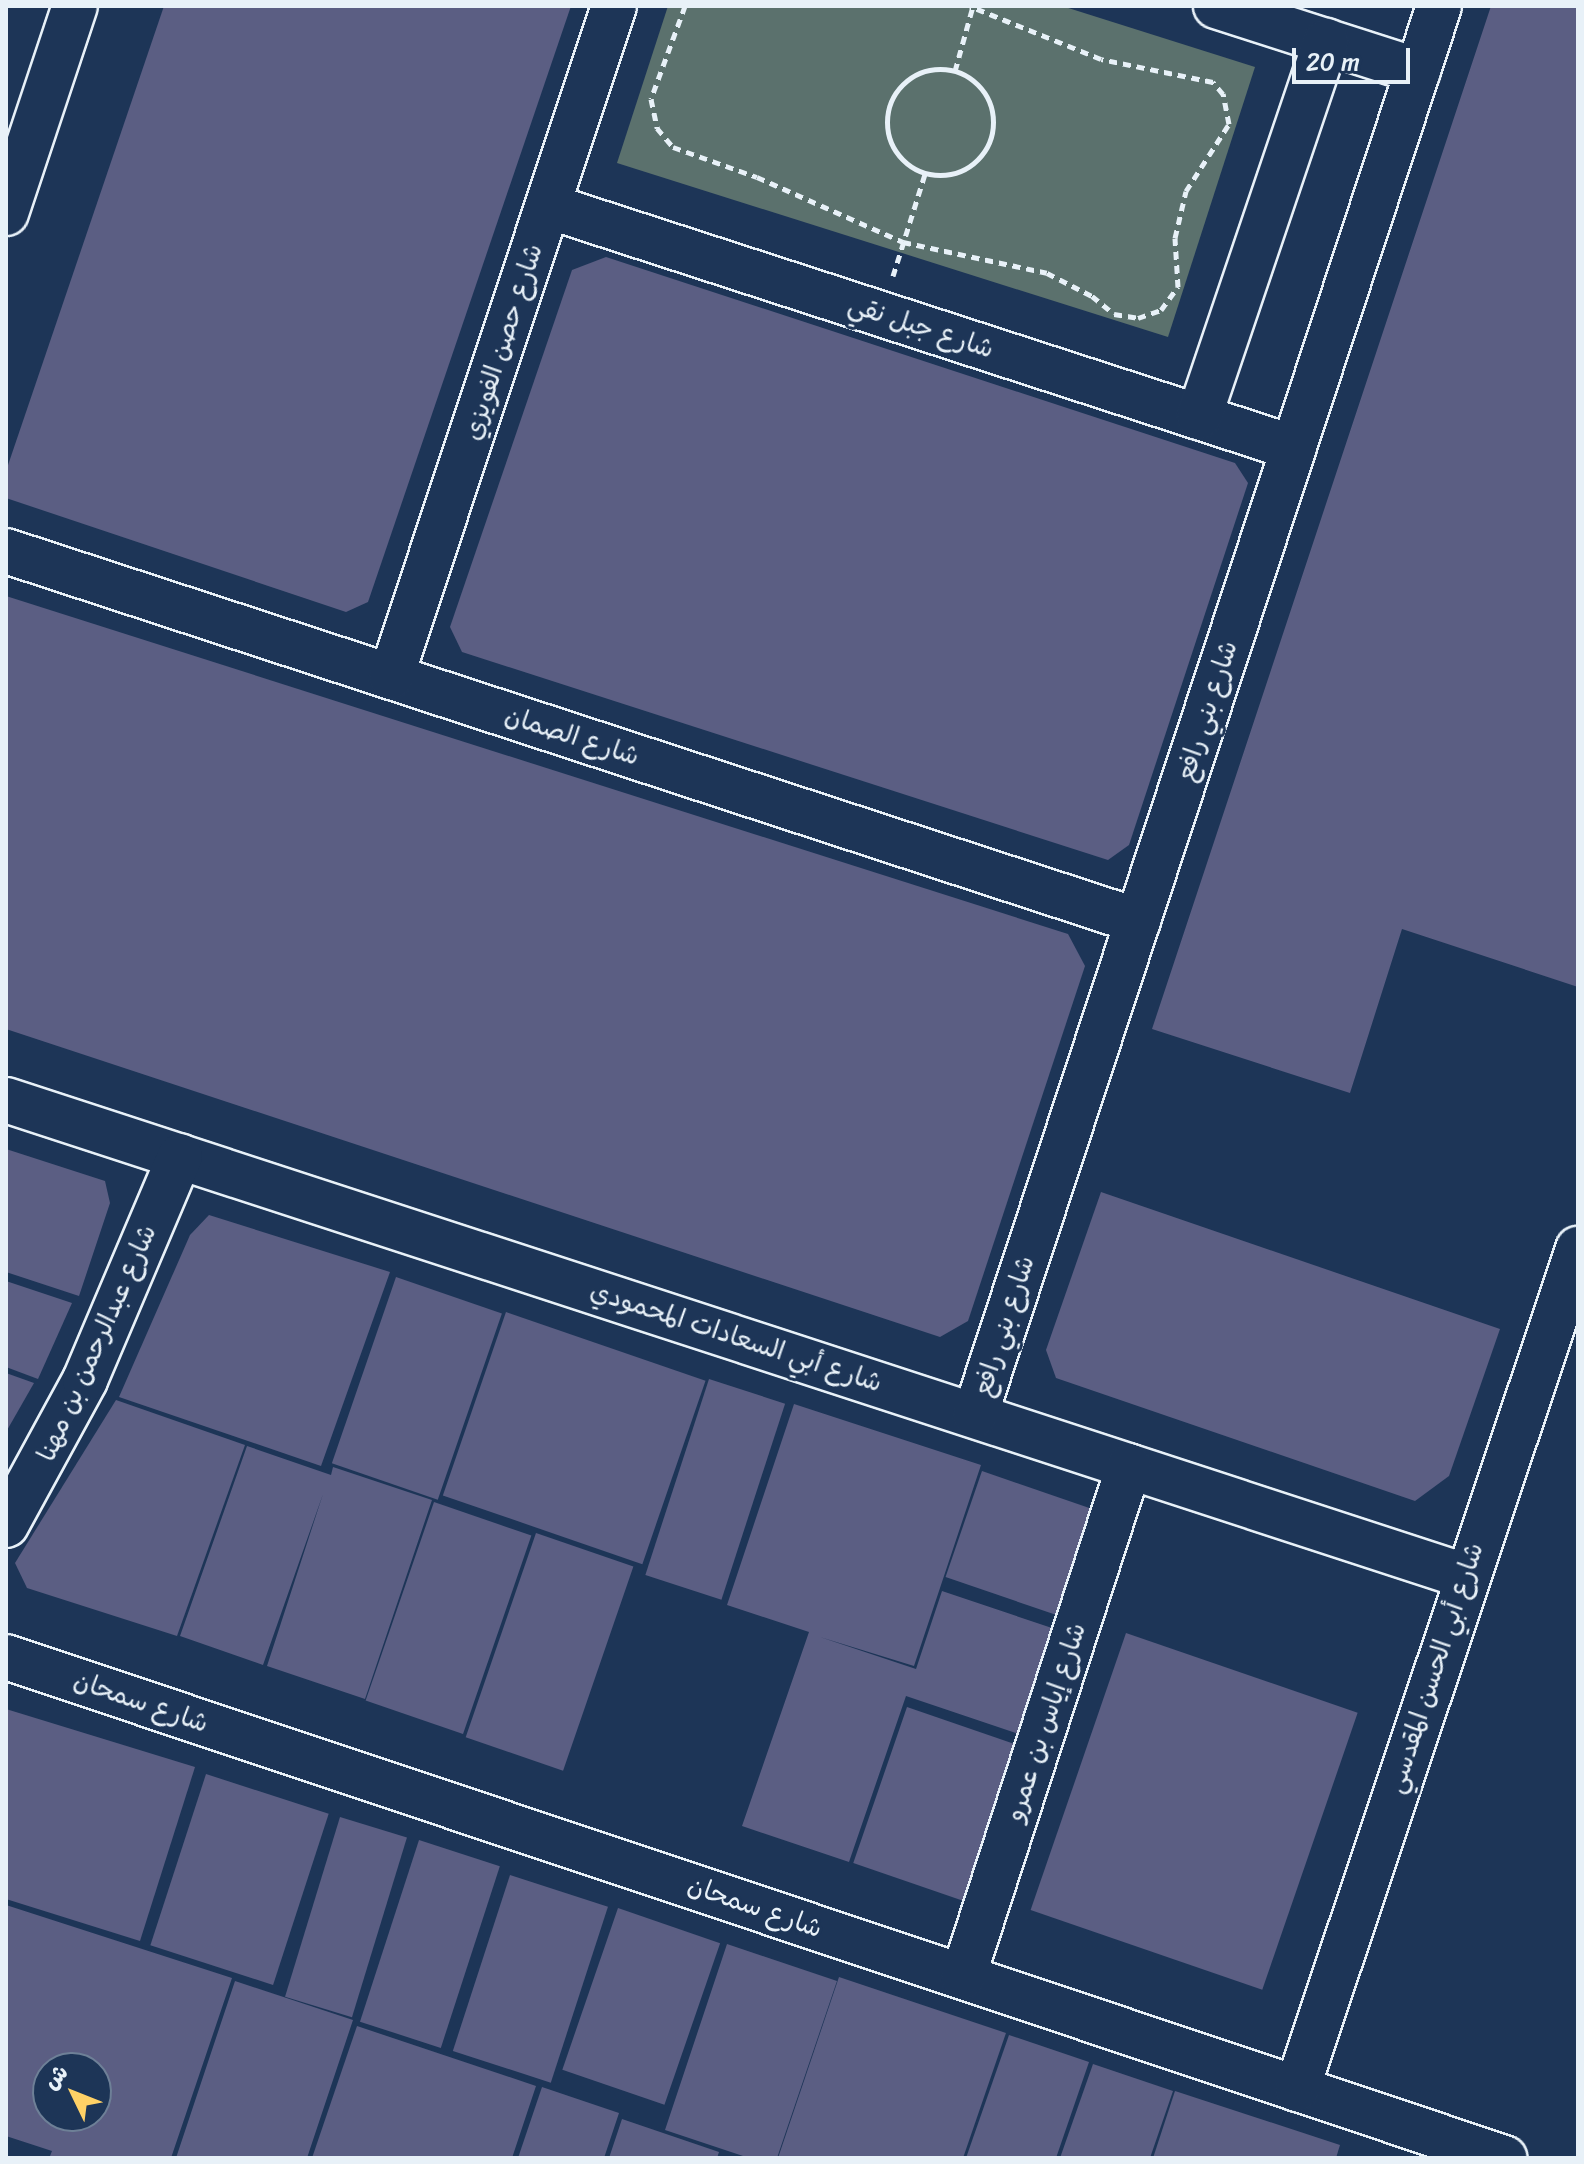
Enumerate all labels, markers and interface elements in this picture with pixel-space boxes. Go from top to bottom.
scale bar [1296,32,1414,82]
text: 20 m [1306,41,1360,83]
street label: شارع حصن الفويزي [457,240,549,444]
street label: شارع جبل نقي [844,289,998,365]
street label: شارع بني رافع [1170,637,1244,785]
street label: شارع الصمان [501,700,643,772]
street label: شارع عبدالرحمن بن مهنا [31,1220,163,1466]
street label: شارع بني رافع [967,1252,1041,1400]
street label: شارع أبي السعادات المحمودي [586,1275,886,1399]
street label: شارع أبي الحسن المقدسي [1380,1539,1490,1797]
street label: شارع إياس بن عمرو [999,1619,1093,1825]
street label: شارع سمحان [70,1664,212,1740]
street label: شارع سمحان [684,1869,826,1945]
north arrow [32,2052,112,2132]
text: ش [33,2055,78,2099]

